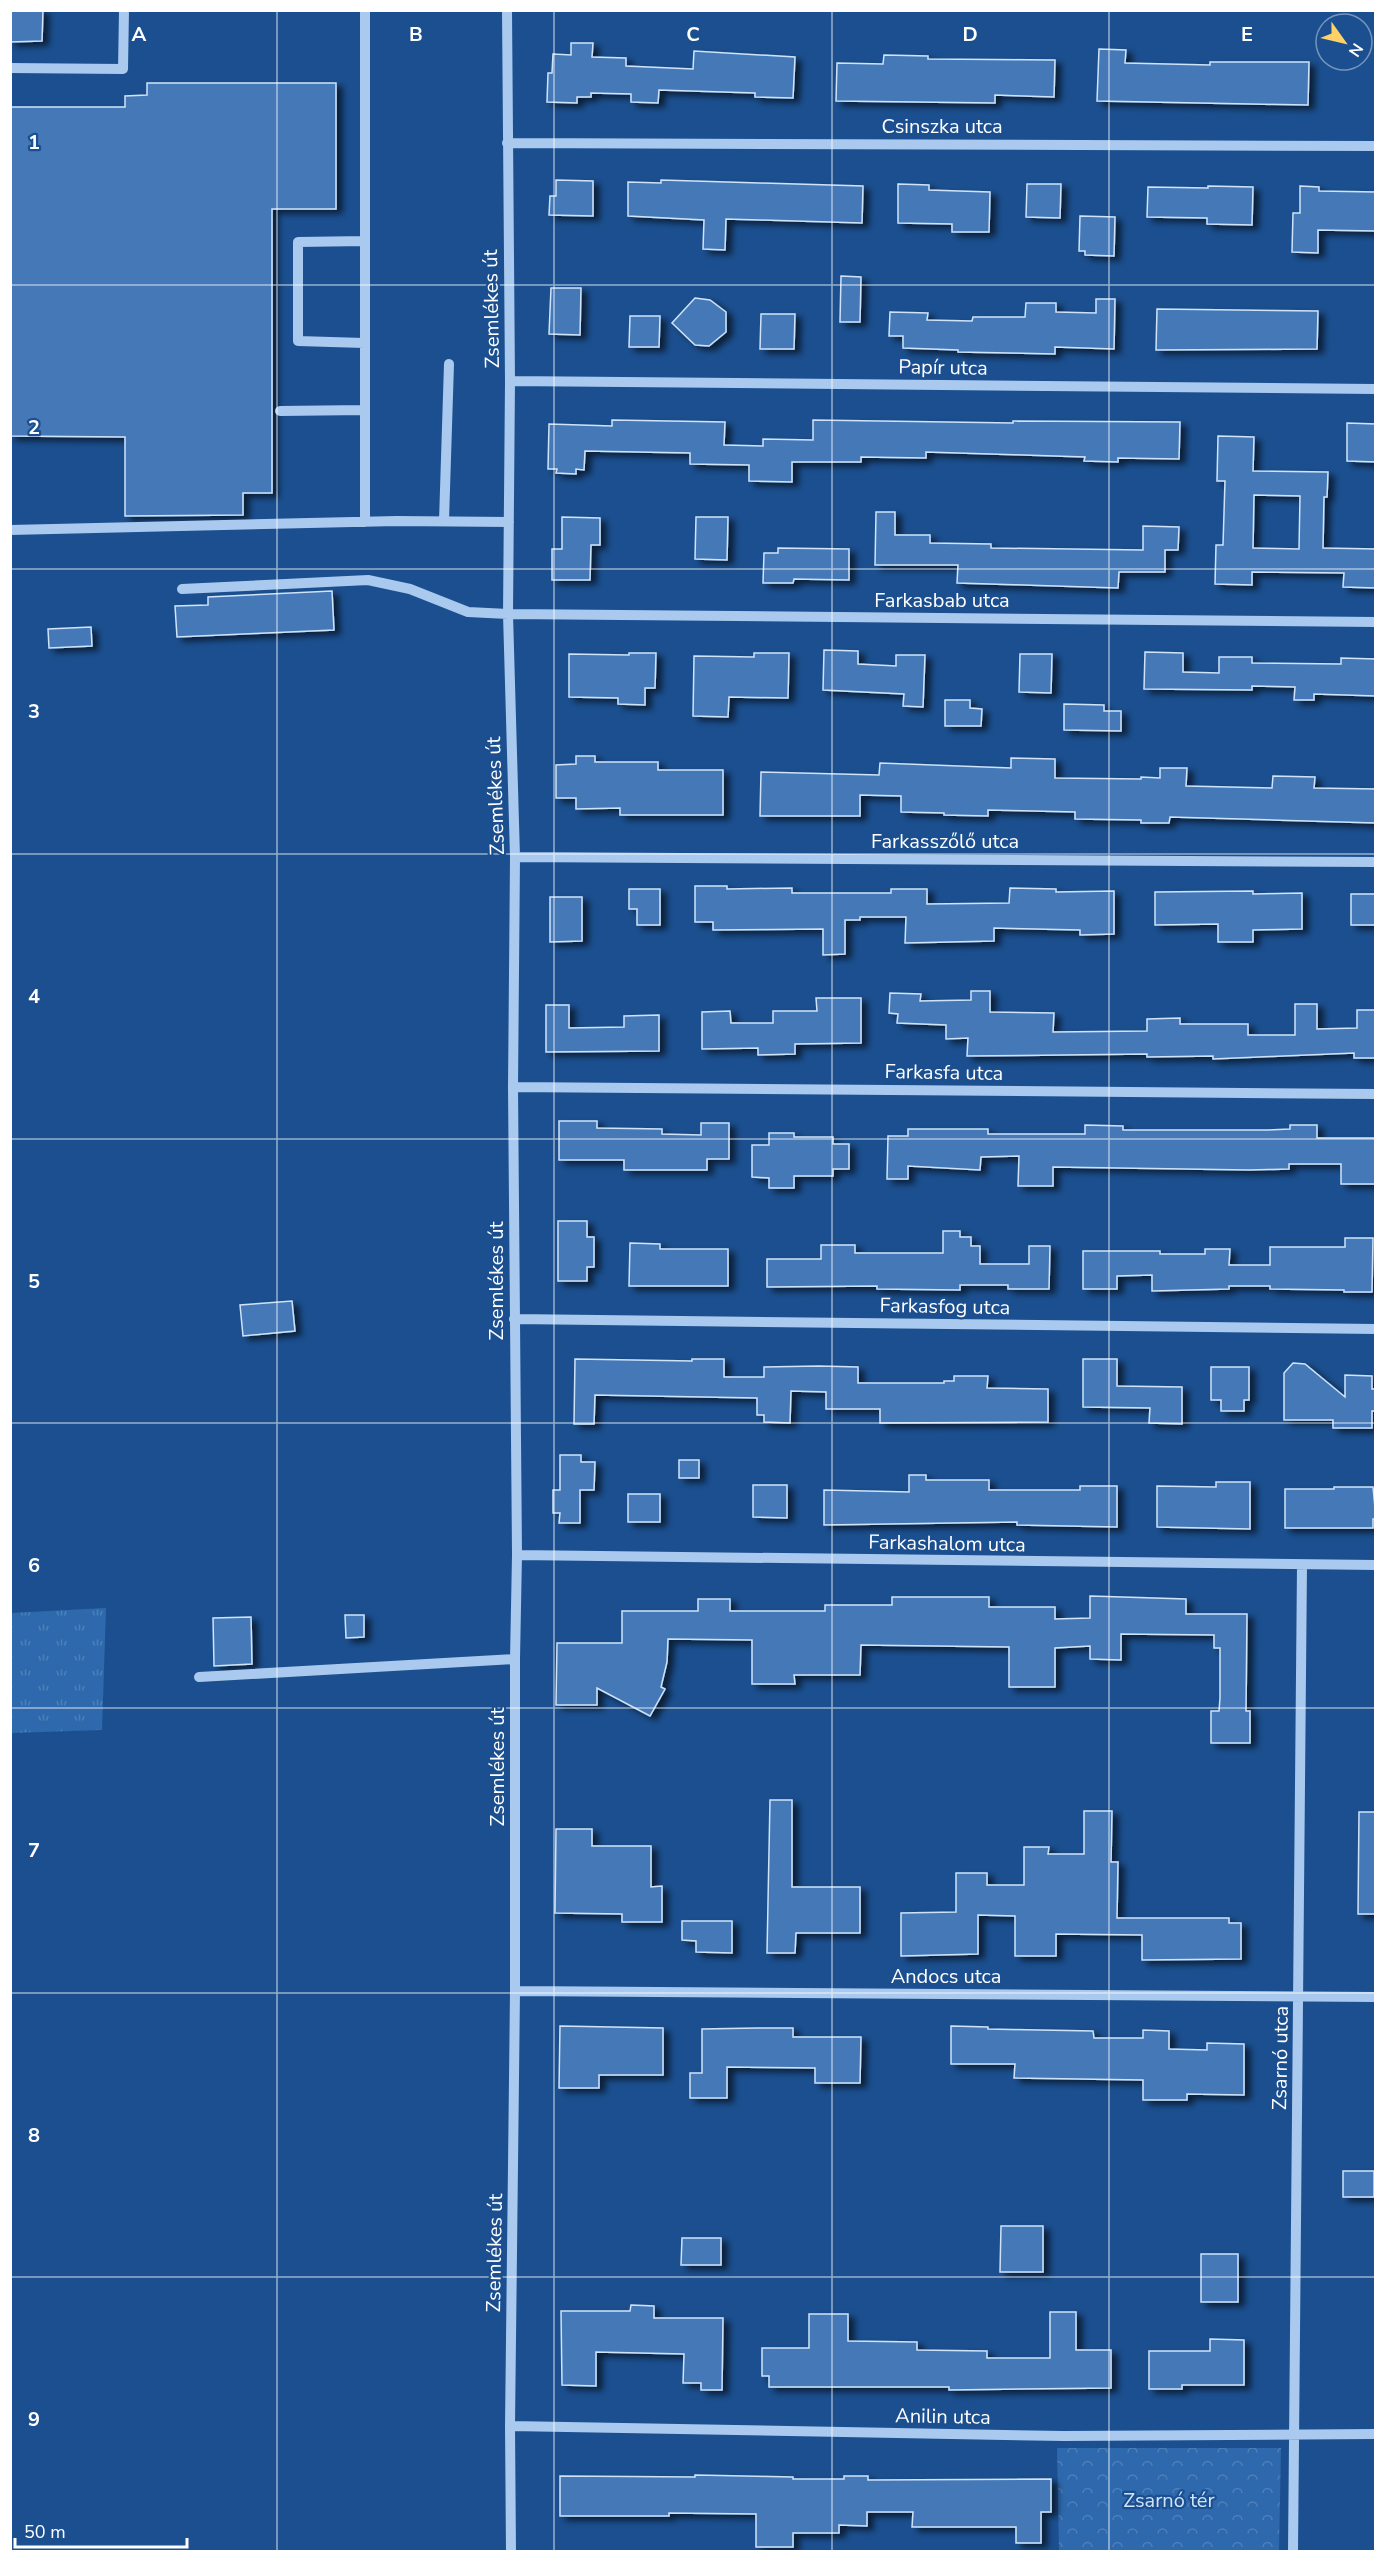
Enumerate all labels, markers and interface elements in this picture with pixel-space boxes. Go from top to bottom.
north arrow [1314,12,1374,72]
text: A [132,21,147,48]
text: B [409,21,423,48]
text: C [686,21,700,48]
text: D [962,21,978,48]
text: E [1241,21,1253,48]
text: N [1343,39,1368,61]
street label: Csinszka utca [881,113,1003,140]
text: 1 [28,129,40,156]
street label: Zsemlékes út [477,248,506,369]
street label: Papír utca [898,353,988,382]
text: 2 [28,414,40,441]
street label: Farkasbab utca [874,587,1010,614]
text: 3 [28,698,40,725]
street label: Zsemlékes út [480,735,511,856]
street label: Farkasszőlő utca [871,828,1019,855]
text: 4 [28,983,40,1010]
street label: Farkasfa utca [884,1058,1004,1087]
street label: Zsemlékes út [483,1221,510,1340]
text: 5 [28,1268,40,1295]
street label: Farkasfog utca [879,1292,1011,1321]
street label: Farkashalom utca [868,1529,1026,1558]
text: 6 [28,1552,40,1579]
street label: Zsemlékes út [484,1707,511,1826]
text: 7 [28,1837,40,1864]
street label: Andocs utca [891,1963,1001,1990]
street label: Zsarnó utca [1266,2006,1295,2110]
text: 8 [28,2122,40,2149]
street label: Zsemlékes út [480,2192,509,2313]
street label: Anilin utca [895,2402,991,2431]
text: 9 [28,2406,40,2433]
park label: Zsarnó tér [1123,2487,1215,2514]
scale bar [15,2511,188,2549]
text: 50 m [24,2520,66,2544]

